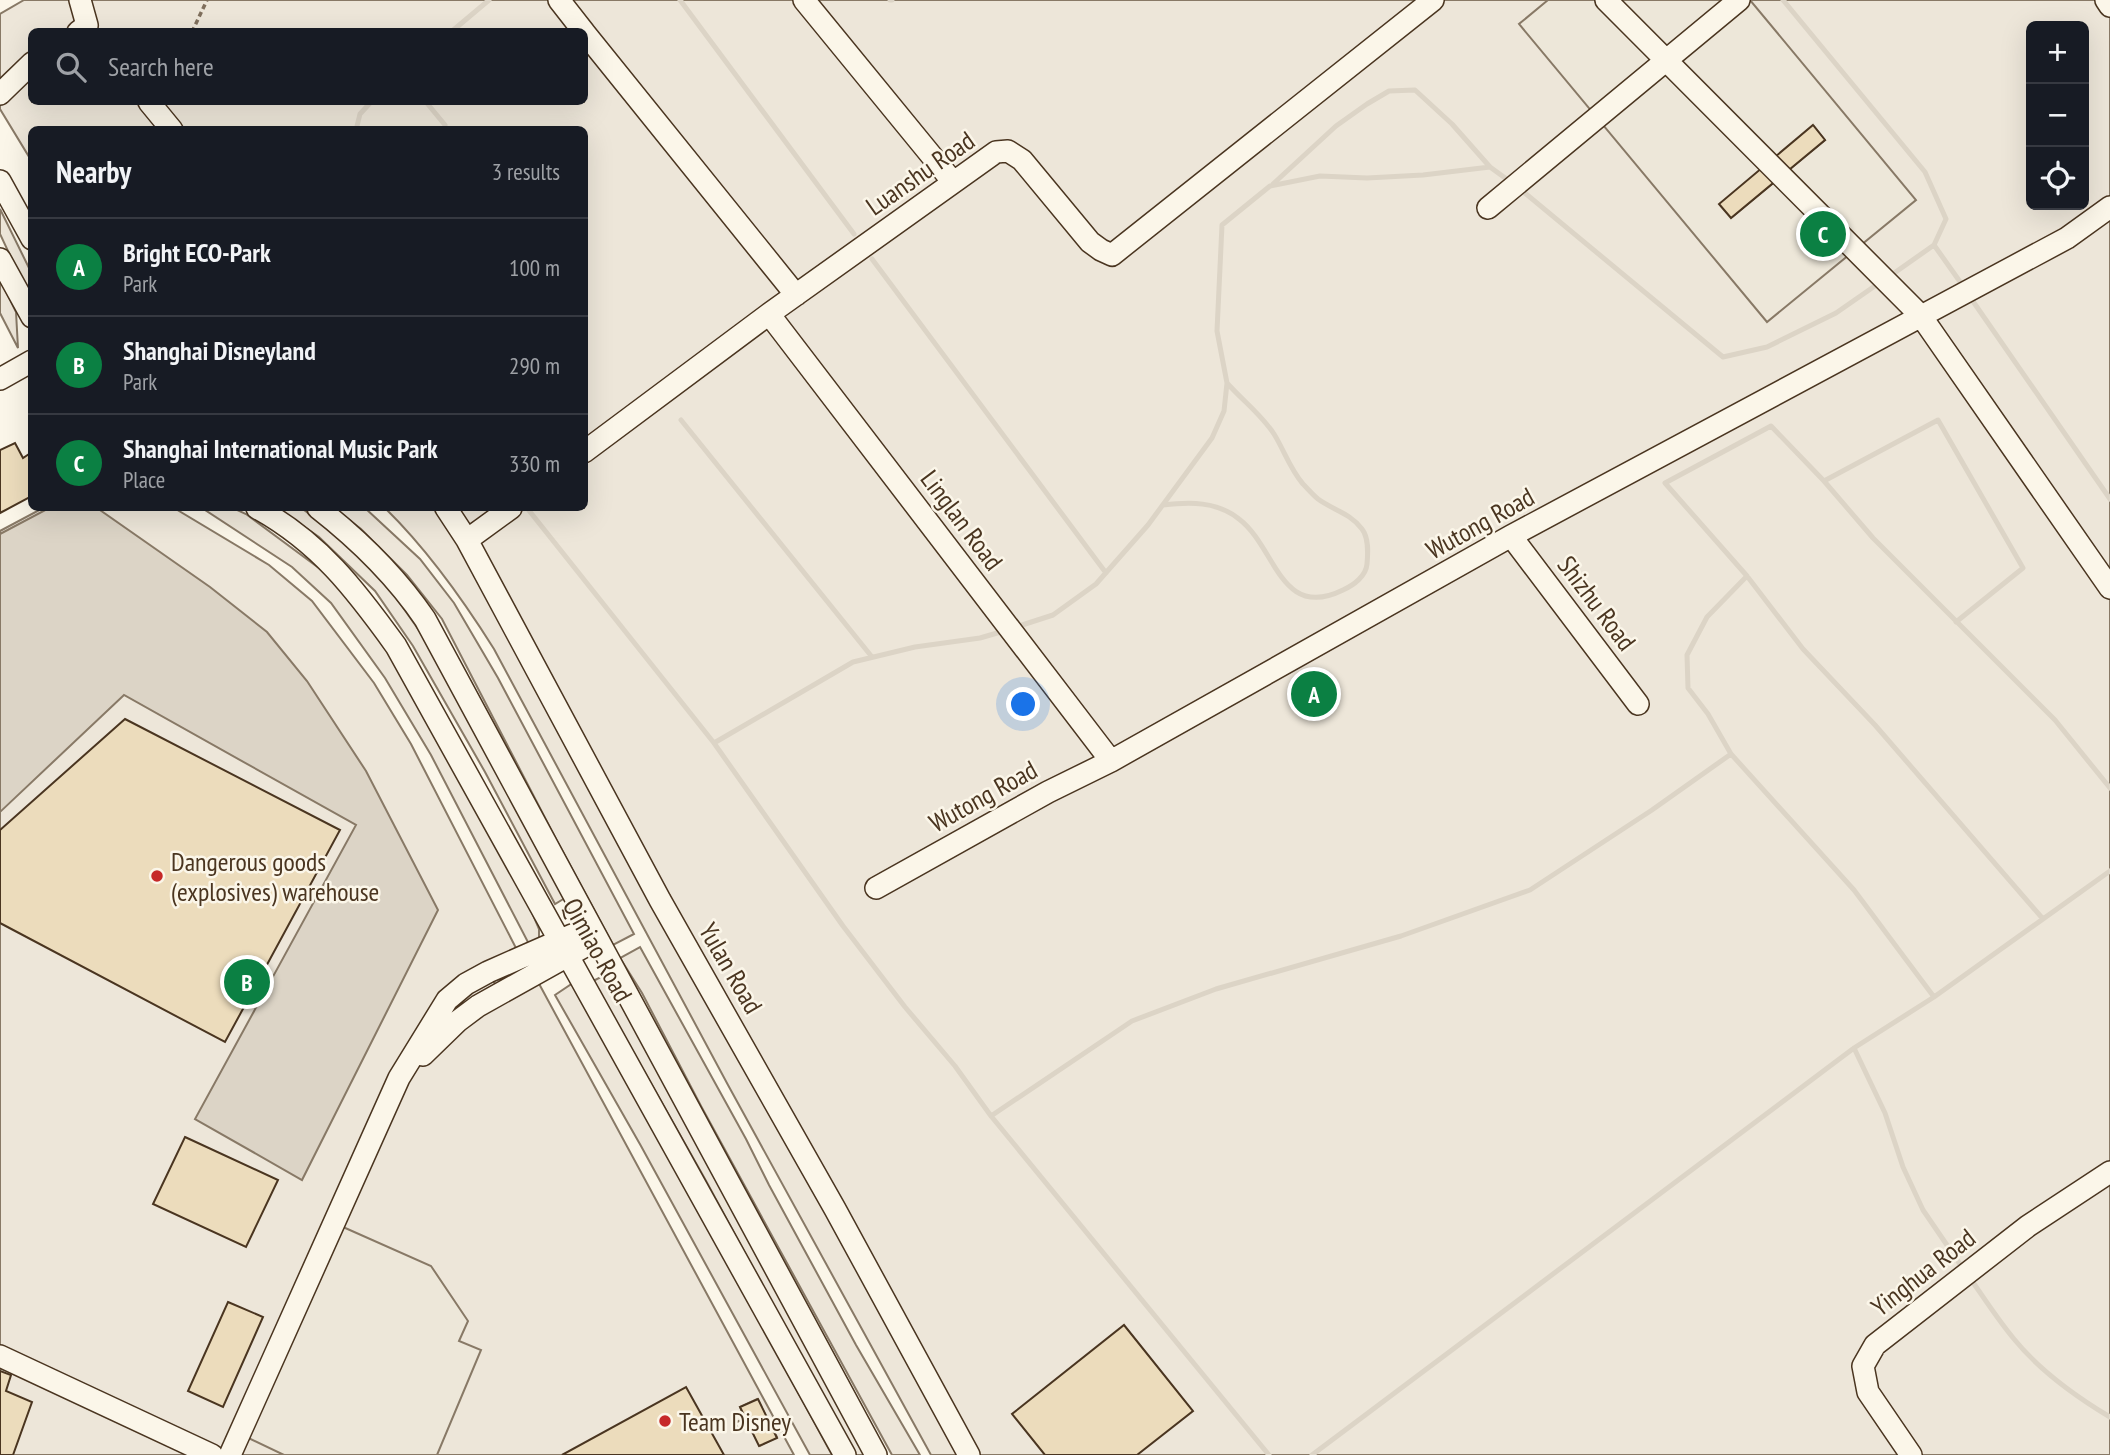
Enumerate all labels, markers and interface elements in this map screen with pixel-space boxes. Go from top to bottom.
map controls [2026,21,2089,210]
button: + [2026,21,2089,84]
search box [28,28,588,105]
icon: search [52,48,90,86]
text: Search here [108,50,214,83]
button: − [2026,84,2089,147]
street label: Luanshu Road [859,124,981,222]
button: locate [2026,147,2089,210]
text: Nearby [56,152,131,191]
text: 3 results [492,157,560,186]
pin: C [1800,208,1846,260]
text: Bright ECO-Park [123,236,271,269]
text: A [73,253,85,282]
text: 100 m [509,253,560,282]
text: Park [123,269,157,298]
text: Shanghai Disneyland [123,334,316,367]
text: B [73,351,85,380]
text: 290 m [509,351,560,380]
text: Park [123,367,157,396]
text: Shanghai International Music Park [123,432,438,465]
text: C [74,449,84,478]
text: 330 m [509,449,560,478]
street label: Linglan Road [914,463,1010,577]
text: Place [123,465,165,494]
street label: Wutong Road [1420,480,1540,566]
street label: Shizhu Road [1551,549,1643,657]
pin: A [1291,668,1337,720]
your location [1006,687,1040,721]
street label: Wutong Road [923,753,1043,839]
place label: Dangerous goods (explosives) warehouse [171,845,379,908]
marker: Dangerous goods (explosives) warehouse [149,868,165,884]
street label: Qimiao Road [556,892,640,1008]
street label: Yulan Road [692,917,770,1019]
pin: B [224,956,270,1008]
street label: Yinghua Road [1864,1221,1982,1323]
place label: Team Disney [679,1405,791,1438]
marker: Team Disney [657,1413,673,1429]

